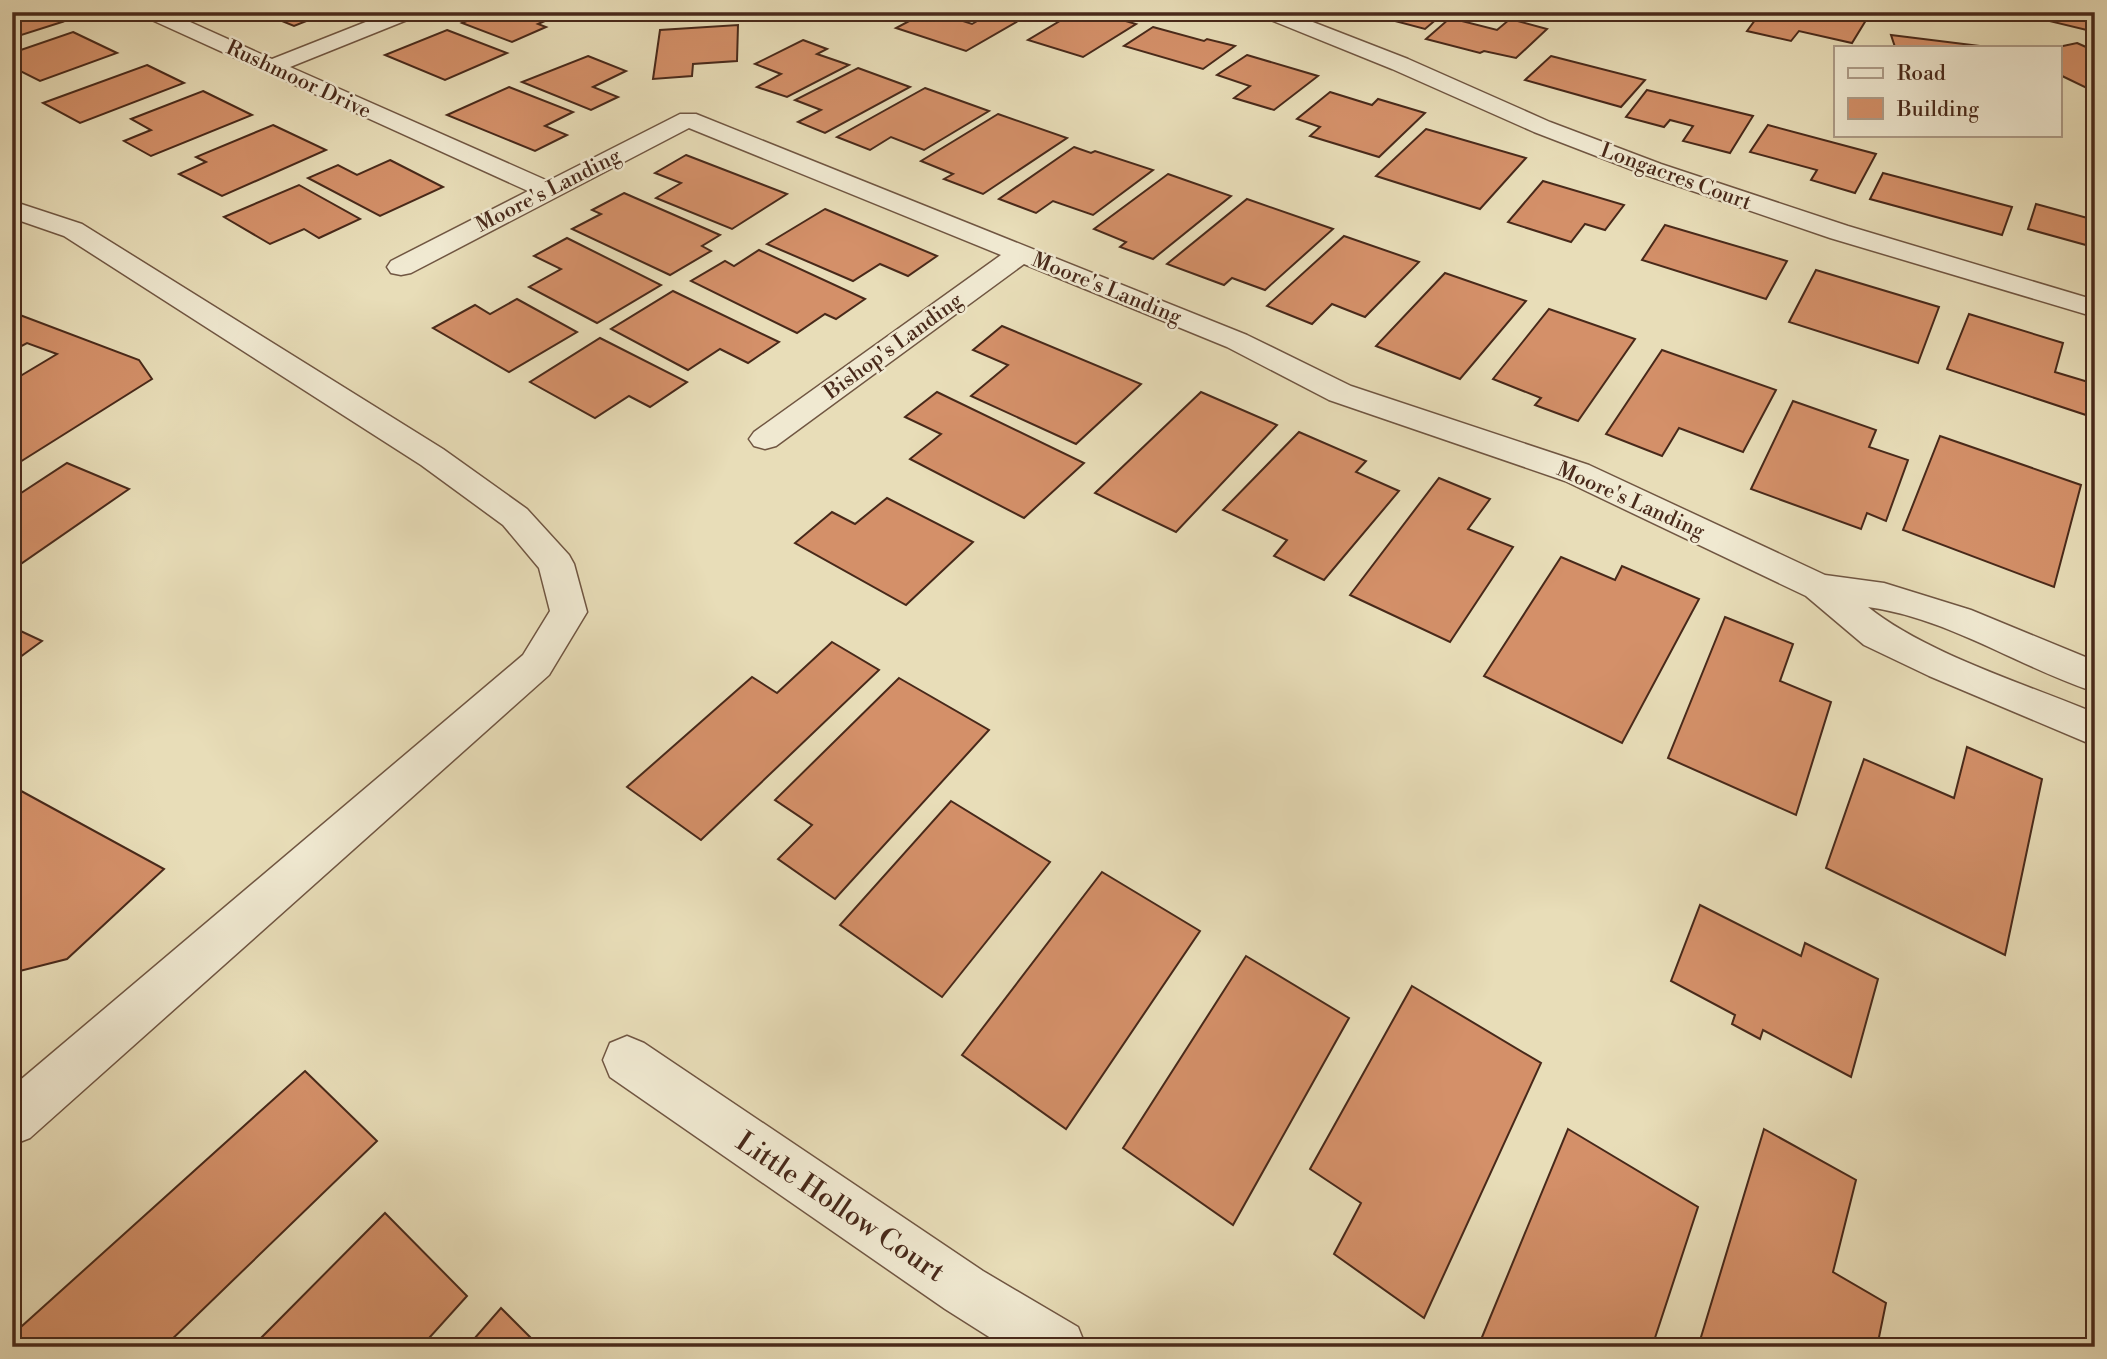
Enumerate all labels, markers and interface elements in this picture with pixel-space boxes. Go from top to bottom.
street label: Rushmoor Drive [222,35,375,125]
legend [1834,46,2062,136]
text: Road [1897,61,1946,87]
text: Building [1896,97,1979,123]
street label: Longacres Court [1597,138,1755,216]
street label: Moore's Landing [472,143,625,239]
street label: Moore's Landing [1028,247,1185,331]
street label: Bishop's Landing [818,288,968,406]
street label: Moore's Landing [1553,457,1709,545]
street label: Little Hollow Court [729,1124,951,1290]

